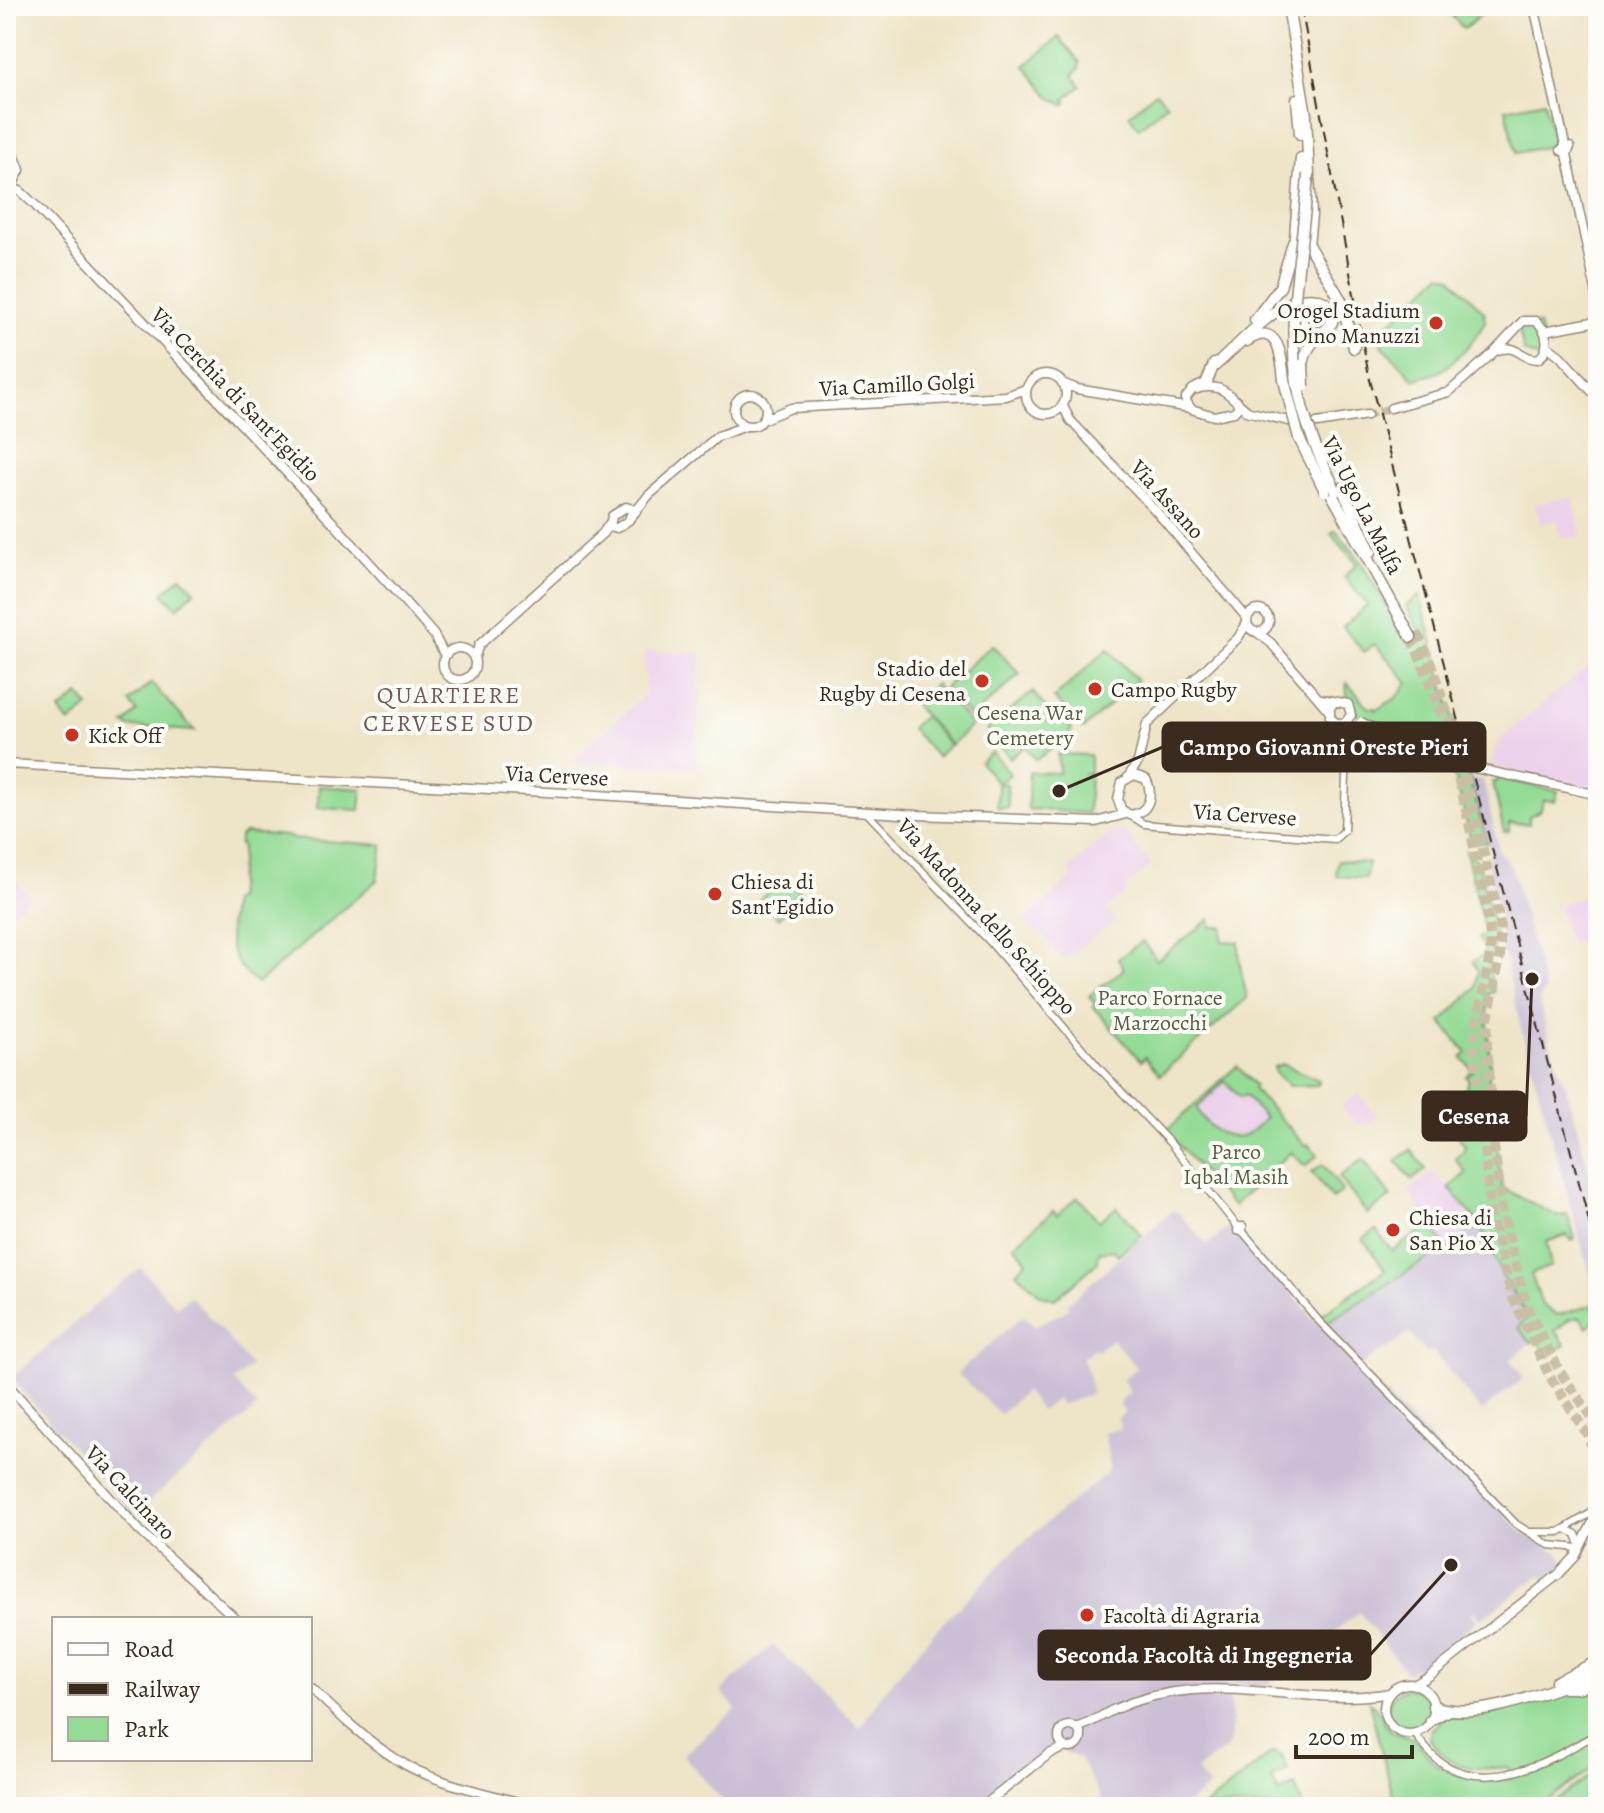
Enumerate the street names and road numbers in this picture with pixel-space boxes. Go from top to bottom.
street label: Via Cerchia di Sant'Egidio [143,300,327,489]
street label: Via Camillo Golgi [818,366,976,404]
street label: Via Ugo La Malfa [1314,430,1410,581]
street label: Via Assano [1123,453,1211,546]
street label: Via Cervese [504,758,609,794]
street label: Via Cervese [1191,796,1297,834]
street label: Via Madonna dello Schioppo [889,811,1083,1021]
street label: Via Calcinaro [78,1438,182,1547]

